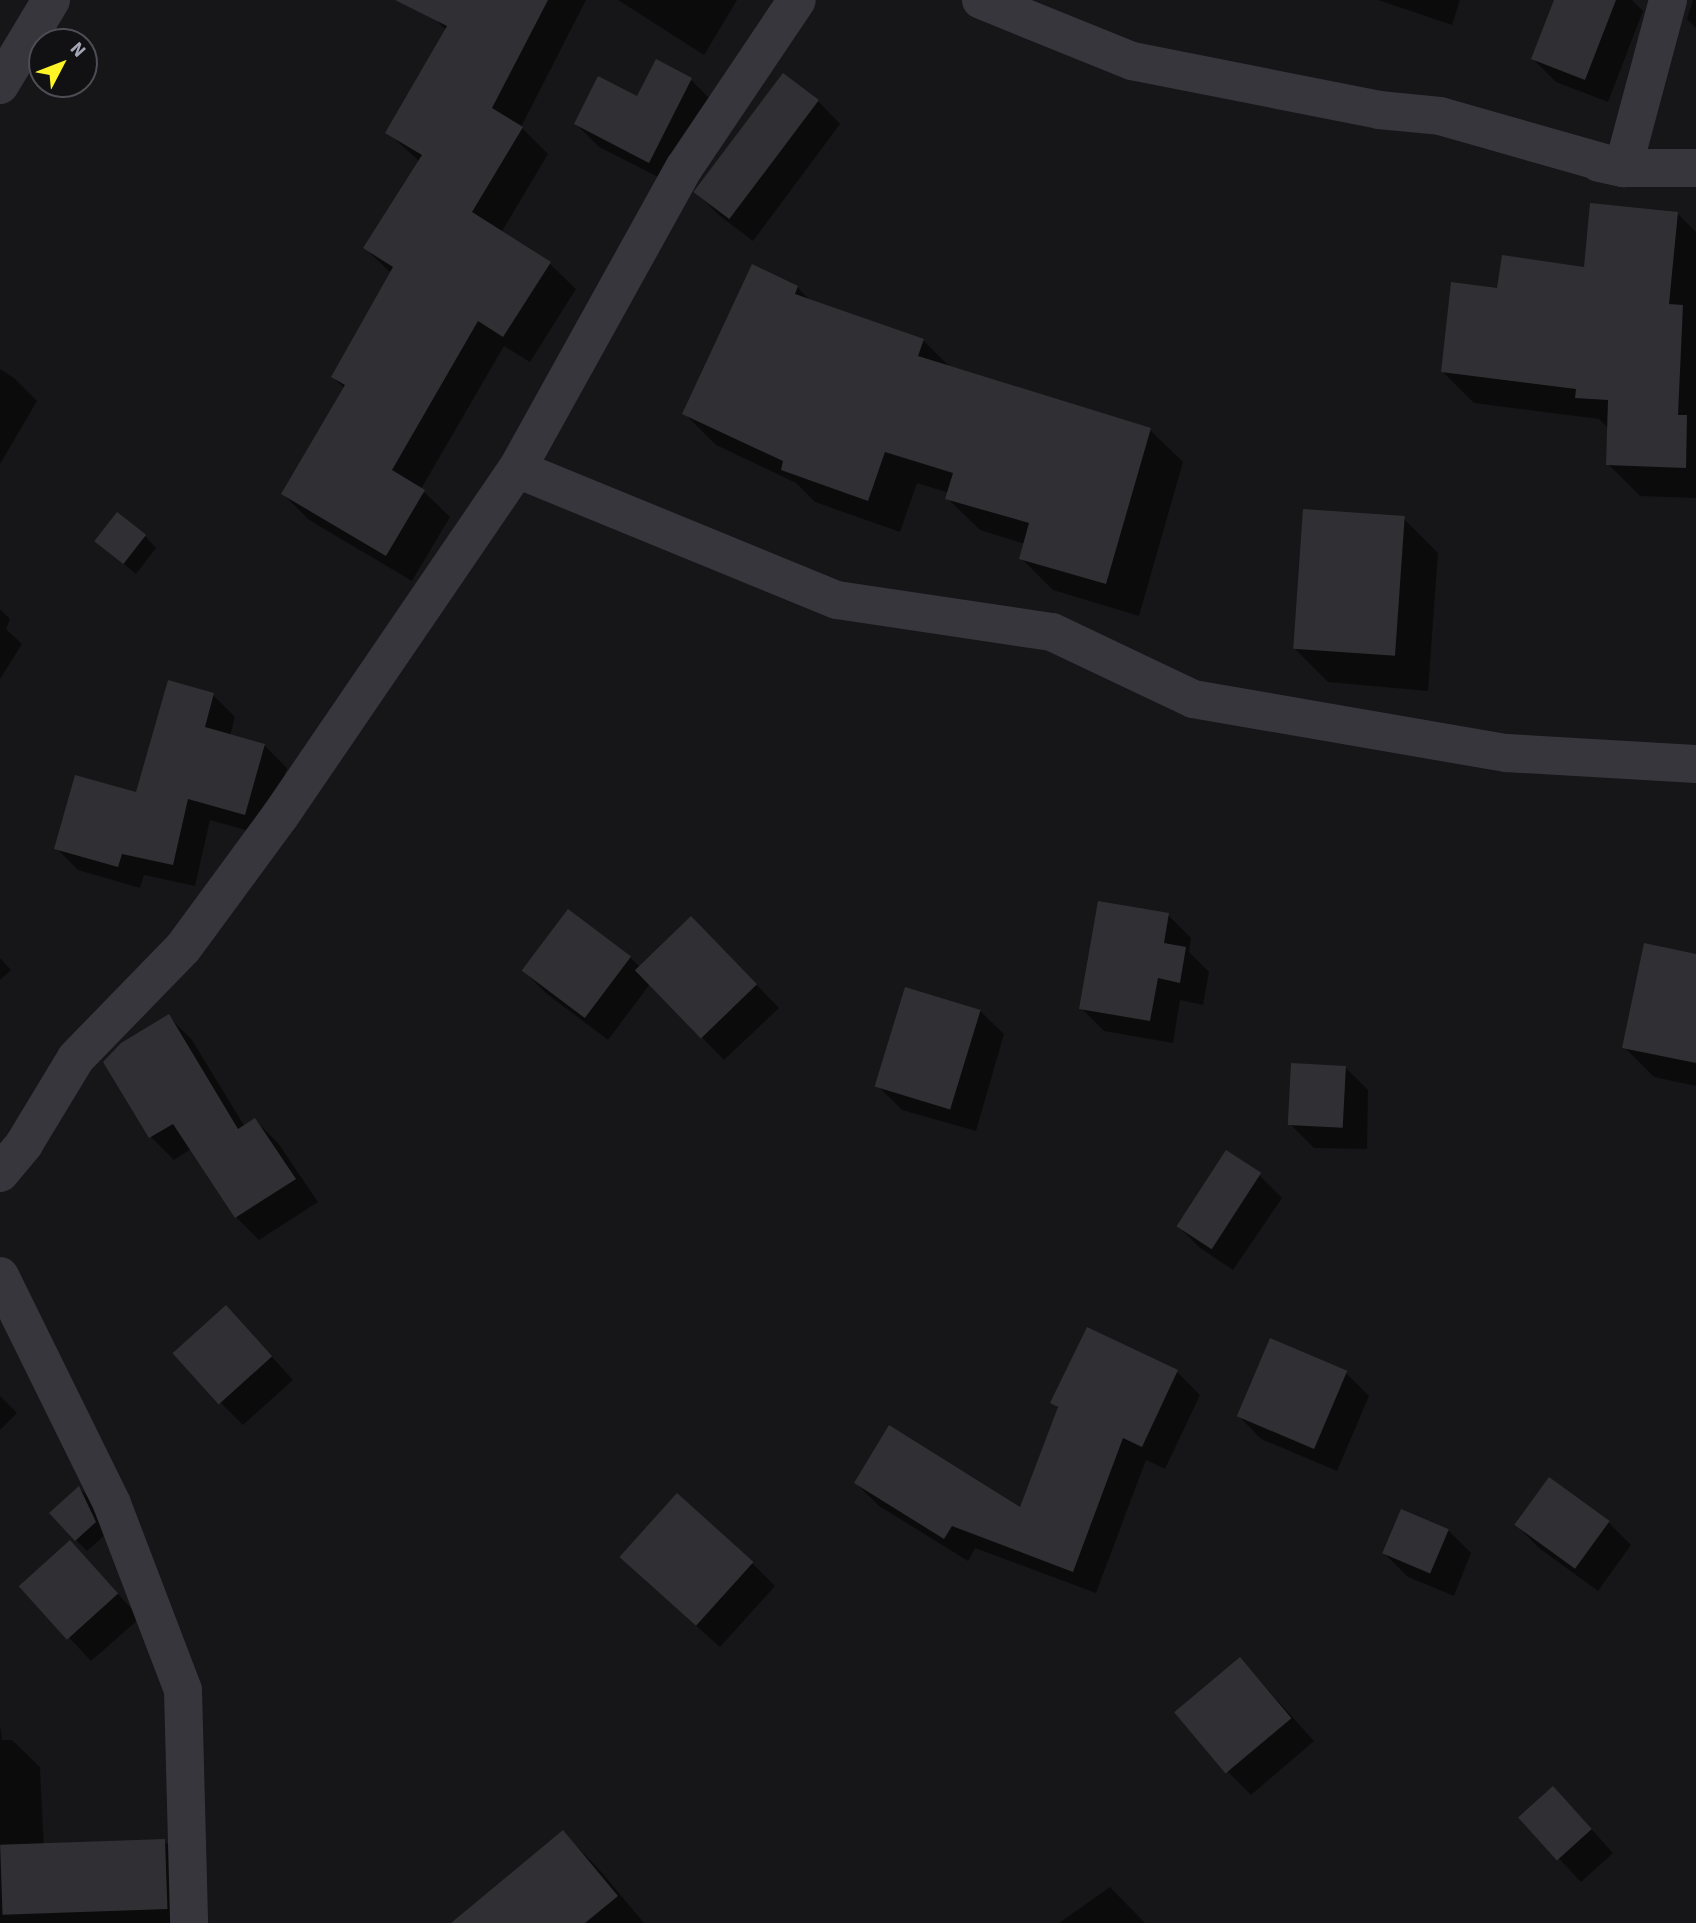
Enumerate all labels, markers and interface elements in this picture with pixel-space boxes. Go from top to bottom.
north arrow [28,28,98,98]
text: N [63,36,92,64]

